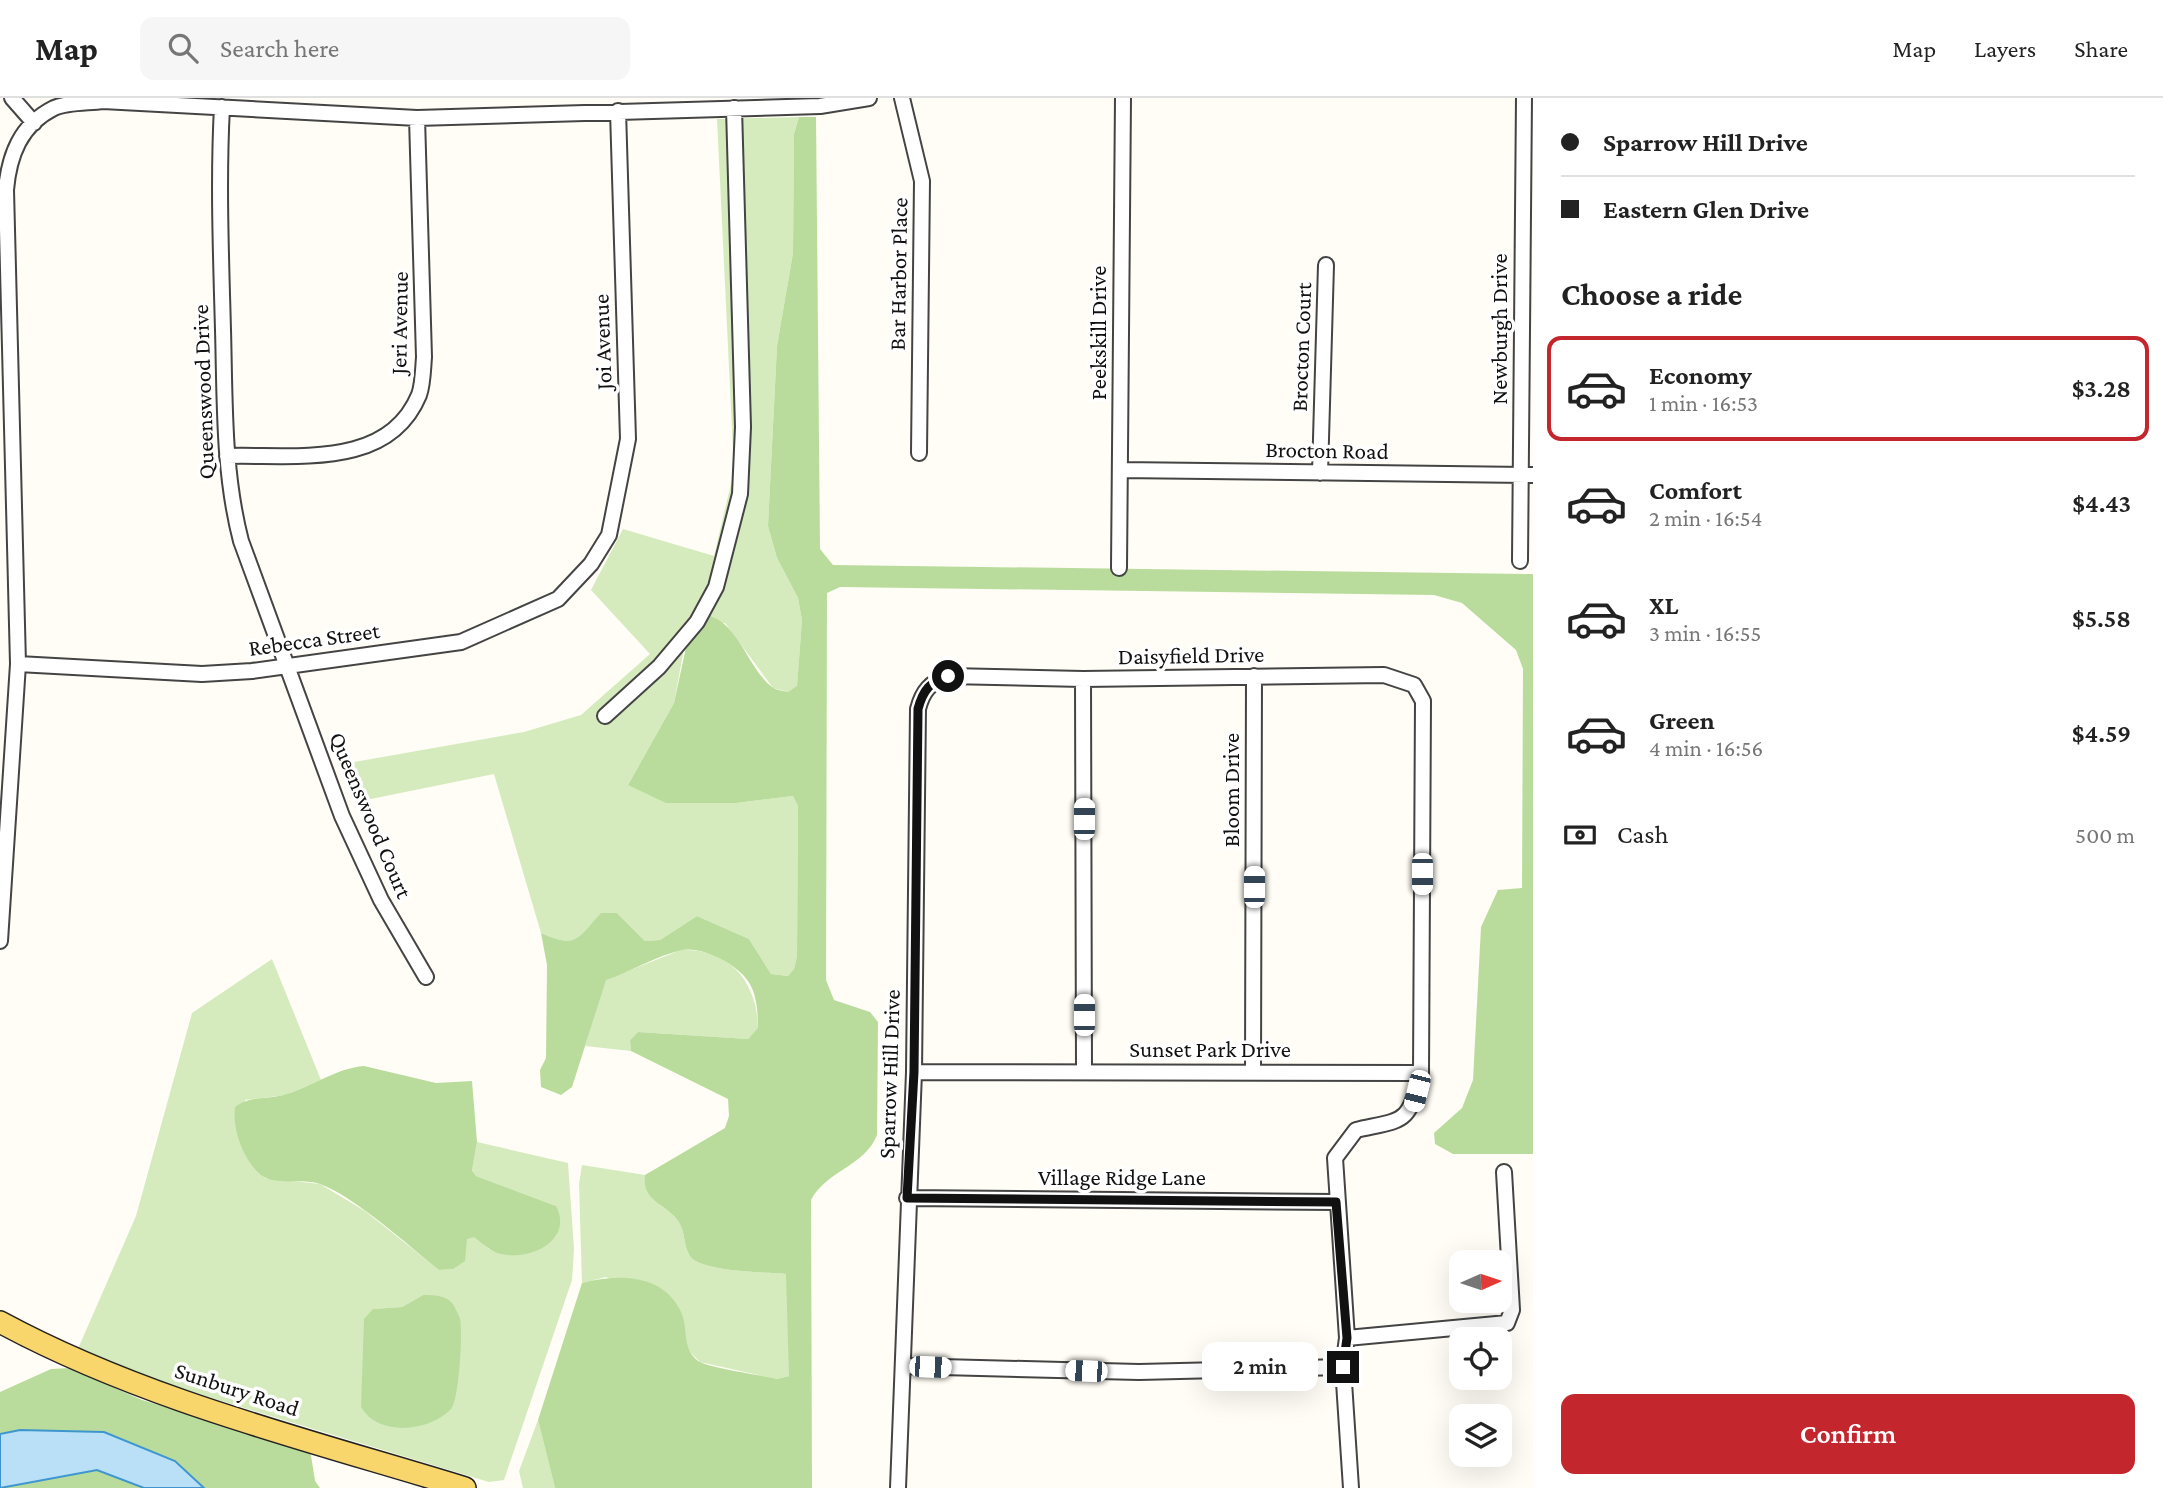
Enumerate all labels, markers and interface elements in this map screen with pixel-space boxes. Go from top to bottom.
search box [140,17,630,80]
icon: search [164,29,202,67]
text: Map [35,30,98,67]
text: Search here [220,34,339,63]
text: Map [1892,35,1936,62]
text: Layers [1974,35,2036,62]
text: Share [2074,35,2128,62]
text: Sparrow Hill Drive [1603,128,1808,157]
text: Eastern Glen Drive [1603,195,1809,224]
street label: Bar Harbor Place [884,197,912,351]
street label: Newburgh Drive [1486,253,1512,405]
street label: Peekskill Drive [1085,266,1111,400]
street label: Jeri Avenue [385,271,413,377]
text: Choose a ride [1561,276,1742,312]
street label: Brocton Court [1286,281,1316,412]
street label: Joi Avenue [587,293,617,393]
street label: Queenswood Drive [187,304,219,480]
icon: car [1565,357,1628,420]
text: Economy [1649,361,1752,390]
text: $3.28 [2072,374,2131,403]
text: 1 min · 16:53 [1649,390,1758,416]
street label: Brocton Road [1265,436,1389,464]
icon: car [1565,472,1628,535]
text: Comfort [1649,476,1742,505]
text: $4.43 [2072,489,2131,518]
text: 2 min · 16:54 [1649,505,1762,531]
icon: car [1565,587,1628,650]
text: XL [1649,591,1678,620]
text: $5.58 [2072,604,2131,633]
street label: Rebecca Street [247,617,382,661]
text: 3 min · 16:55 [1649,620,1761,646]
street label: Daisyfield Drive [1118,641,1264,669]
route start [932,660,964,692]
icon: car [1565,702,1628,765]
text: Green [1649,706,1715,735]
text: $4.59 [2072,719,2131,748]
street label: Queenswood Court [324,728,418,902]
street label: Bloom Drive [1218,733,1244,847]
text: 4 min · 16:56 [1649,735,1763,761]
car [1074,798,1095,840]
icon: cash [1561,816,1599,854]
text: Cash [1617,820,1668,849]
text: 500 m [2075,822,2135,848]
car [1412,853,1433,895]
car [1244,866,1265,908]
street label: Sparrow Hill Drive [873,989,905,1159]
car [1074,994,1095,1036]
street label: Sunset Park Drive [1129,1036,1291,1062]
car [1402,1068,1433,1114]
street label: Village Ridge Lane [1038,1164,1206,1190]
north arrow [1449,1250,1512,1312]
map controls [1449,1250,1512,1467]
button: locate [1449,1327,1512,1390]
callout: 2 min [1203,1342,1318,1392]
route end [1327,1351,1359,1383]
text: 2 min [1233,1353,1287,1379]
car [909,1356,952,1378]
street label: Sunbury Road [172,1357,302,1421]
car [1065,1360,1108,1382]
button: Confirm [1561,1394,2135,1474]
button: layers [1449,1404,1512,1467]

